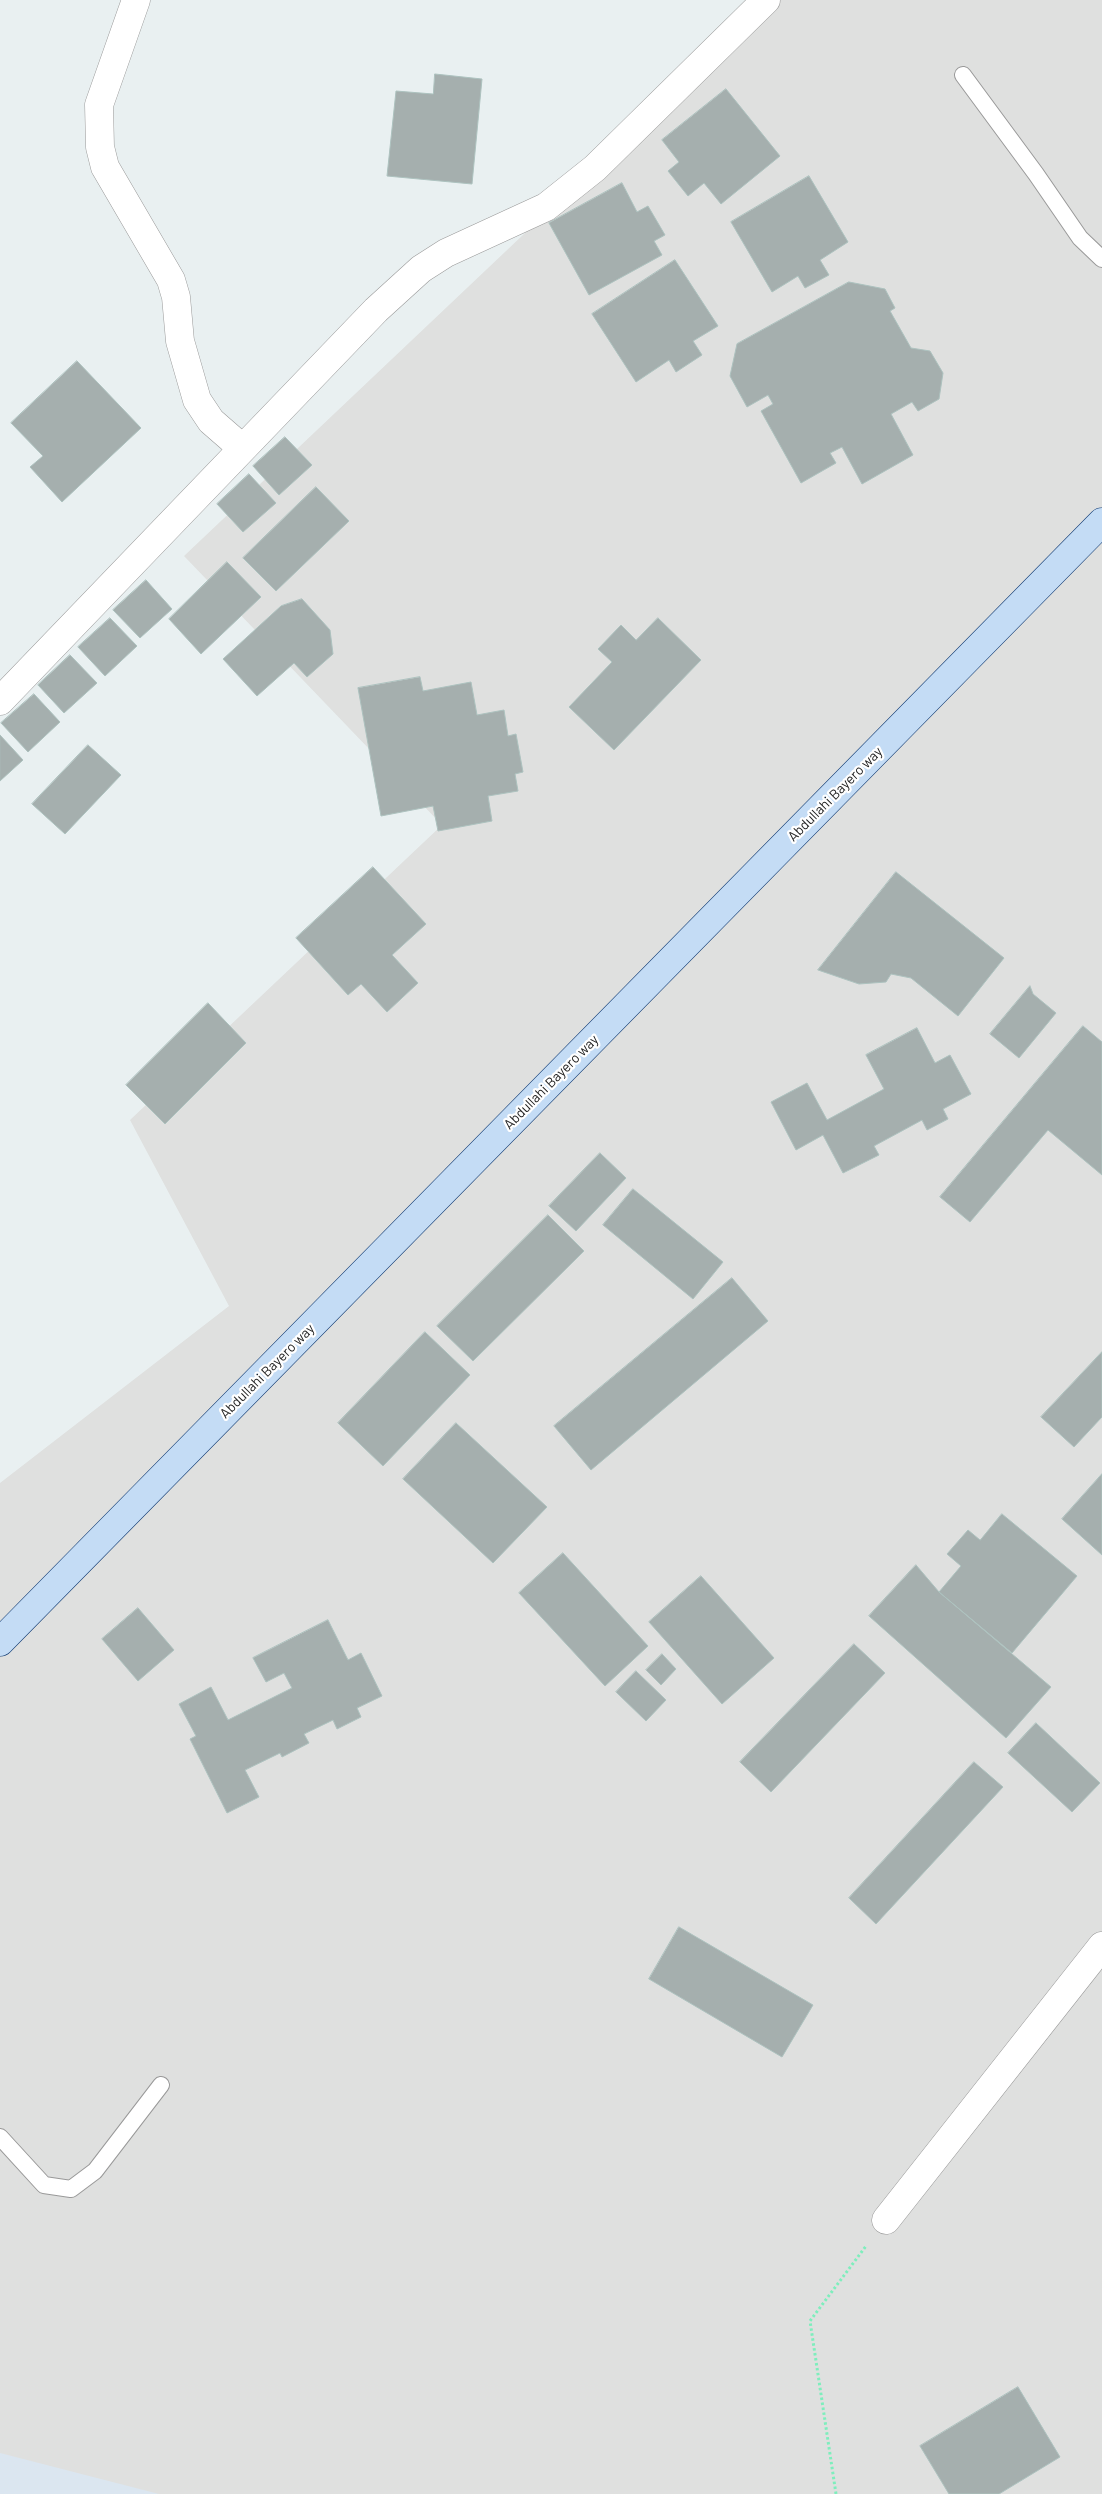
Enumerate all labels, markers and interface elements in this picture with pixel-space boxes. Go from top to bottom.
street label: Abdullahi Bayero way [784,743,886,845]
street label: Abdullahi Bayero way [500,1031,602,1133]
street label: Abdullahi Bayero way [216,1320,318,1422]

